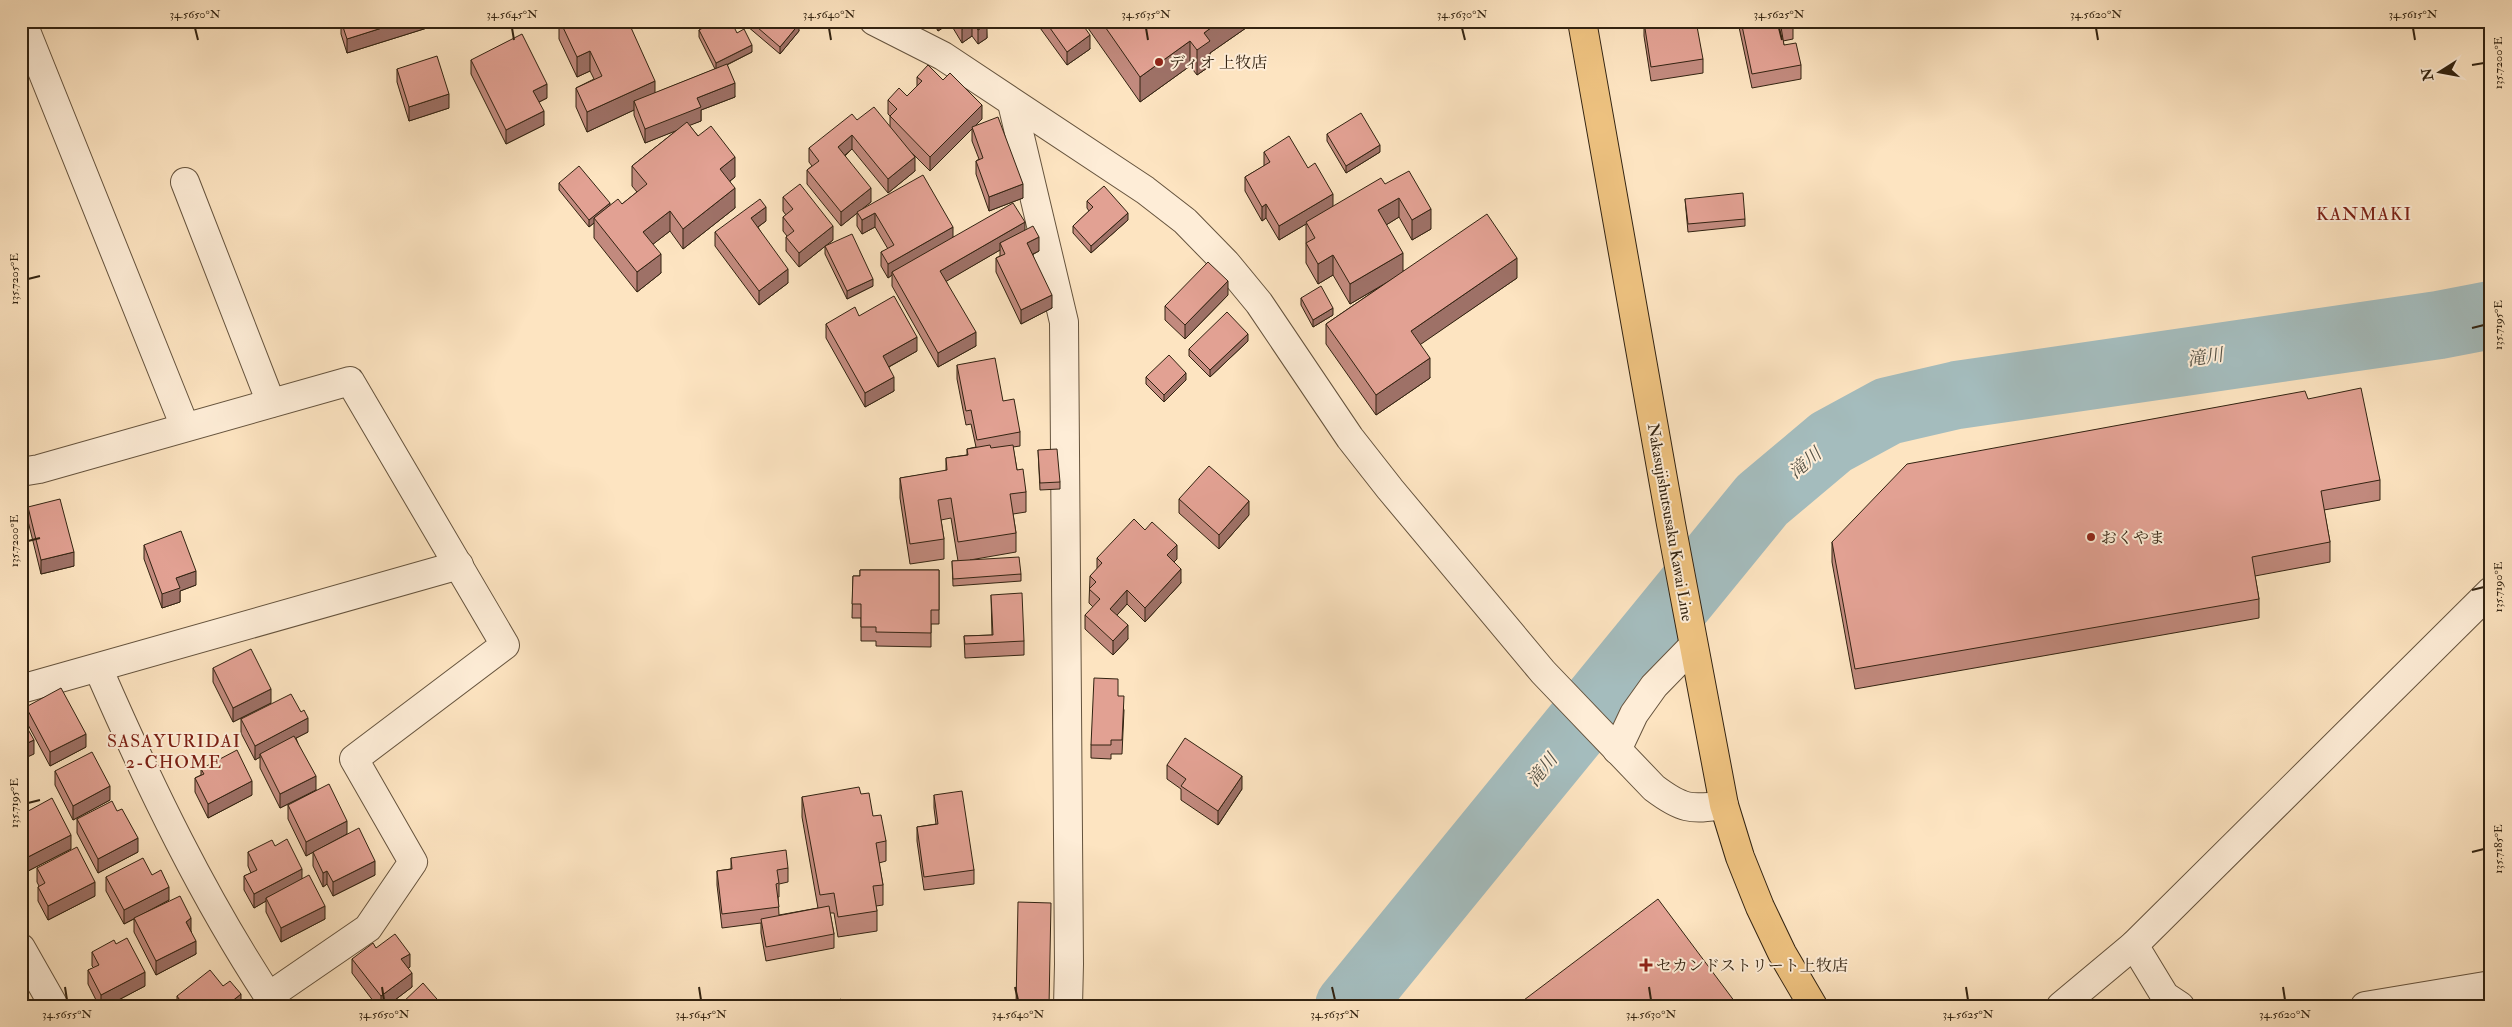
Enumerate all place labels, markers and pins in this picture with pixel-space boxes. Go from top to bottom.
place label: ディオ 上牧店 [1169,53,1267,73]
marker: ディオ 上牧店 [1153,56,1165,68]
place label: おくやま [2101,528,2165,548]
marker: おくやま [2085,531,2097,543]
place label: セカンドストリート上牧店 [1656,956,1848,976]
marker: セカンドストリート上牧店 [1640,959,1652,971]

